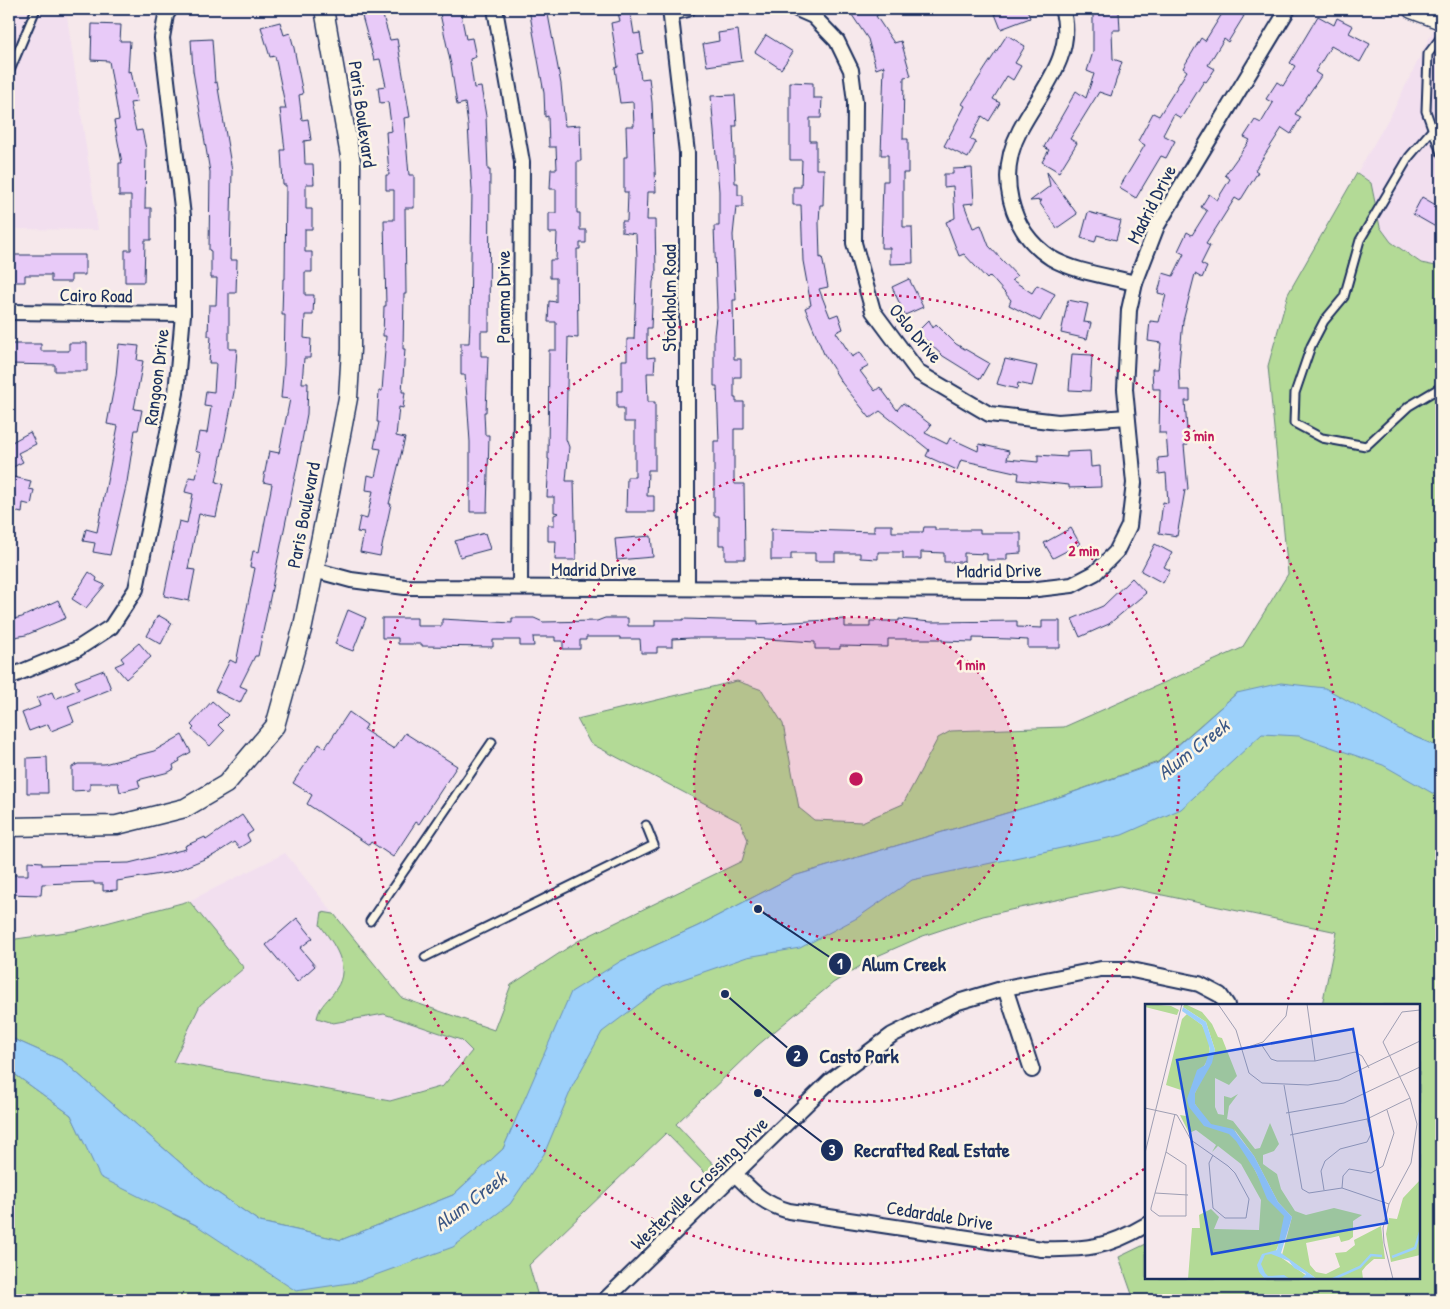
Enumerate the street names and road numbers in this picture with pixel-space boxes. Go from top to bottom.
street label: Paris Boulevard [343,59,383,169]
street label: Madrid Drive [1120,160,1182,248]
street label: Stockholm Road [656,244,682,352]
street label: Panama Drive [490,250,516,344]
street label: Cairo Road [59,281,133,309]
street label: Oslo Drive [883,298,949,369]
street label: Rangoon Drive [137,327,175,427]
street label: Paris Boulevard [280,459,326,570]
street label: Madrid Drive [551,556,637,582]
street label: Madrid Drive [956,556,1042,584]
street label: Westerville Crossing Drive [625,1110,774,1255]
street label: Cedardale Drive [885,1194,996,1236]

